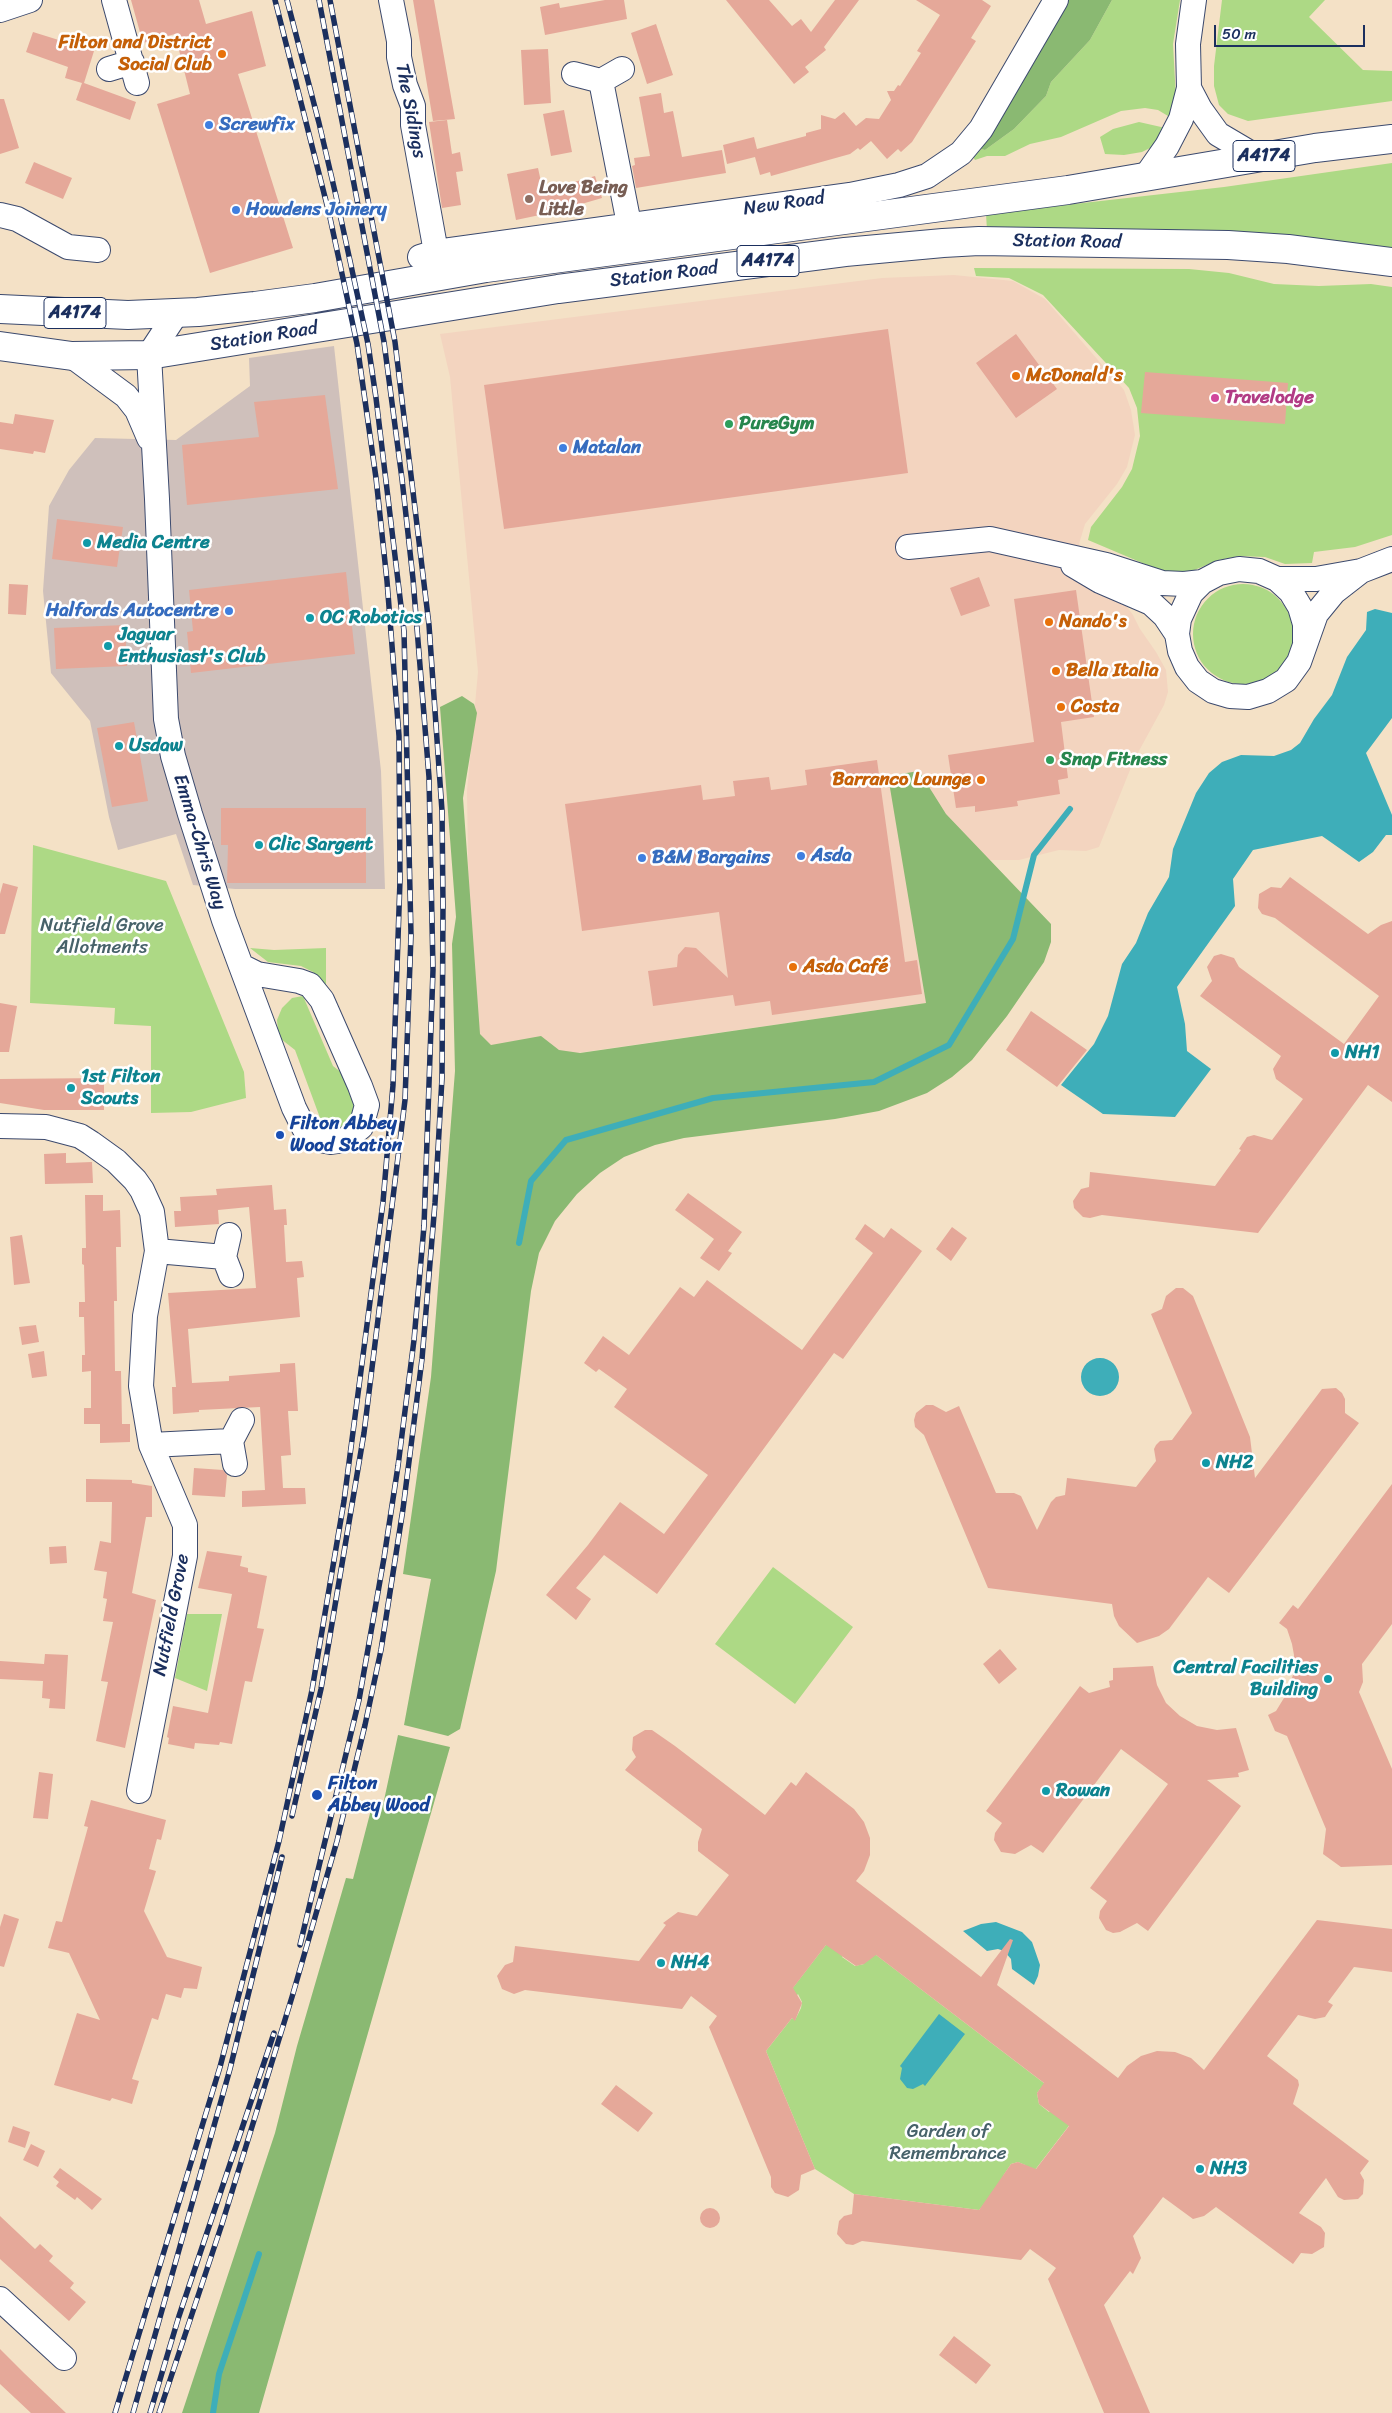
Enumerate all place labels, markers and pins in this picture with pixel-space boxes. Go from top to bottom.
place label: Filton and District Social Club [59,32,212,76]
marker: Filton and District Social Club [216,48,228,60]
place label: Screwfix [219,114,295,136]
marker: Screwfix [203,119,215,131]
place label: Love Being Little [539,177,628,221]
marker: Love Being Little [523,193,535,205]
place label: Howdens Joinery [246,199,387,221]
marker: Howdens Joinery [230,204,242,216]
place label: McDonald's [1026,365,1123,387]
marker: McDonald's [1010,370,1022,382]
place label: Travelodge [1225,387,1314,409]
marker: Travelodge [1209,392,1221,404]
place label: PureGym [739,413,815,435]
marker: PureGym [723,418,735,430]
place label: Matalan [573,437,641,459]
marker: Matalan [557,442,569,454]
place label: Media Centre [97,532,210,554]
marker: Media Centre [81,537,93,549]
place label: Halfords Autocentre [46,600,219,622]
marker: Halfords Autocentre [223,605,235,617]
place label: OC Robotics [320,607,422,629]
place label: Nando's [1059,611,1127,633]
marker: OC Robotics [304,612,316,624]
marker: Nando's [1043,616,1055,628]
place label: Jaguar Enthusiast's Club [118,624,266,668]
marker: Jaguar Enthusiast's Club [102,640,114,652]
place label: Bella Italia [1066,660,1159,682]
marker: Bella Italia [1050,665,1062,677]
place label: Costa [1071,696,1119,718]
marker: Costa [1055,701,1067,713]
place label: Usdaw [129,735,183,757]
marker: Usdaw [113,740,125,752]
place label: Snap Fitness [1060,749,1167,771]
marker: Snap Fitness [1044,754,1056,766]
place label: Barranco Lounge [833,769,971,791]
marker: Barranco Lounge [975,774,987,786]
place label: Clic Sargent [269,834,373,856]
marker: Clic Sargent [253,839,265,851]
place label: Asda [811,845,852,867]
place label: B&M Bargains [652,847,770,869]
marker: Asda [795,850,807,862]
marker: B&M Bargains [636,852,648,864]
place label: Asda Café [803,956,888,978]
marker: Asda Café [787,961,799,973]
place label: NH1 [1345,1042,1380,1064]
marker: NH1 [1329,1047,1341,1059]
place label: 1st Filton Scouts [81,1066,160,1110]
marker: 1st Filton Scouts [65,1082,77,1094]
place label: Filton Abbey Wood Station [290,1113,402,1157]
marker: Filton Abbey Wood Station [274,1129,286,1141]
place label: NH2 [1216,1452,1254,1474]
marker: NH2 [1200,1457,1212,1469]
place label: Central Facilities Building [1173,1657,1318,1701]
marker: Central Facilities Building [1322,1673,1334,1685]
place label: Filton Abbey Wood [328,1773,429,1817]
place label: Rowan [1056,1780,1110,1802]
marker: Rowan [1040,1785,1052,1797]
marker: Filton Abbey Wood [310,1788,324,1802]
place label: NH4 [671,1952,709,1974]
marker: NH4 [655,1957,667,1969]
place label: NH3 [1210,2158,1247,2180]
marker: NH3 [1194,2163,1206,2175]

